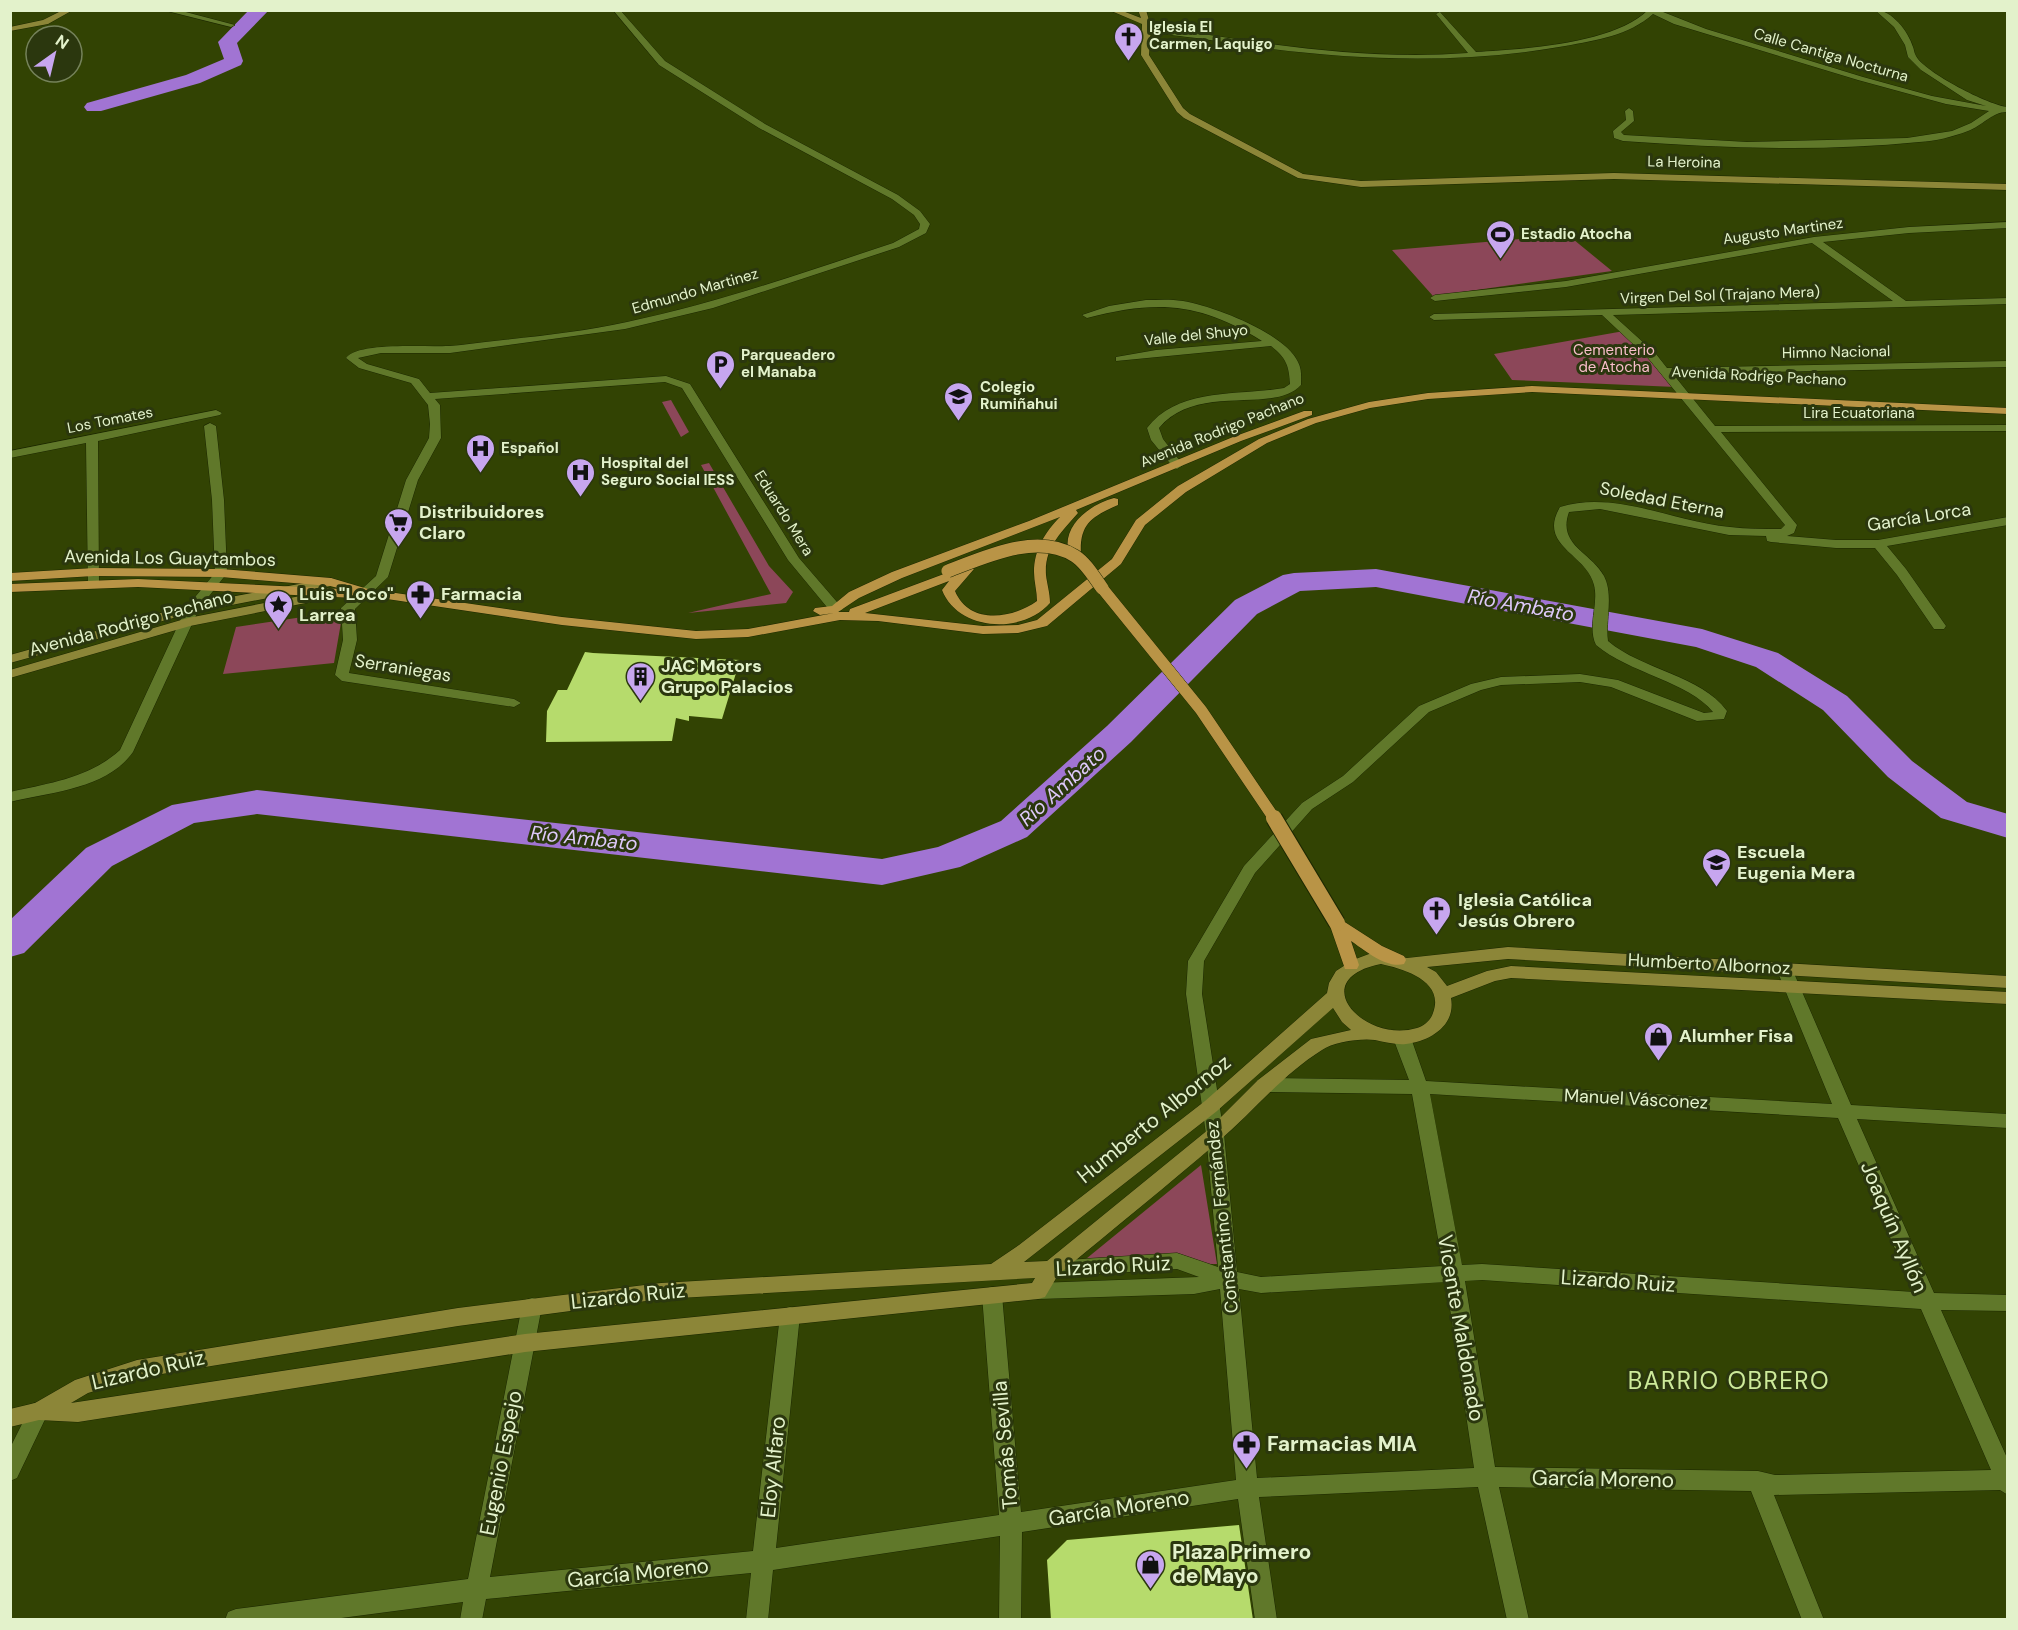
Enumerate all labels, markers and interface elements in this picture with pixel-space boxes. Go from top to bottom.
place label: Iglesia El Carmen, Laquigo [1149,17,1273,54]
church icon: Iglesia El Carmen, Laquigo [1112,20,1144,62]
street label: Calle Cantiga Nocturna [1751,23,1911,87]
north arrow [24,24,84,84]
text: N [51,30,73,54]
street label: La Heroina [1647,151,1721,173]
street label: Augusto Martinez [1722,213,1844,249]
sports icon: Estadio Atocha [1484,218,1516,260]
place label: Estadio Atocha [1521,224,1632,244]
street label: Edmundo Martinez [629,263,761,319]
street label: Virgen Del Sol (Trajano Mera) [1620,282,1820,308]
street label: Valle del Shuyo [1143,320,1249,350]
park label: Cementerio de Atocha [1573,340,1655,377]
street label: Himno Nacional [1782,341,1890,363]
place label: Parqueadero el Manaba [741,345,835,382]
parking icon: Parqueadero el Manaba [704,348,736,390]
street label: Avenida Rodrigo Pachano [1671,361,1847,391]
place label: Colegio Rumiñahui [980,377,1058,414]
school or university icon: Colegio Rumiñahui [943,380,975,422]
street label: Avenida Rodrigo Pachano [1137,388,1307,472]
street label: Los Tomates [65,402,155,438]
street label: Lira Ecuatoriana [1803,403,1915,423]
hospital icon: Español [464,432,496,474]
place label: Español [501,438,559,458]
place label: Hospital del Seguro Social IESS [601,453,734,490]
hospital icon: Hospital del Seguro Social IESS [564,456,596,498]
street label: Eduardo Mera [750,467,818,559]
street label: Soledad Eterna [1598,476,1726,524]
street label: García Lorca [1865,497,1973,537]
place label: Distribuidores Claro [419,500,544,545]
supermarket icon: Distribuidores Claro [382,506,414,548]
street label: Avenida Los Guaytambos [64,544,276,572]
pharmacy icon: Farmacia [404,578,436,620]
place label: Luis "Loco" Larrea [299,582,394,627]
place label: Farmacia [441,582,522,606]
water label: Río Ambato [1466,583,1576,627]
street label: Avenida Rodrigo Pachano [26,584,236,662]
place icon: Luis "Loco" Larrea [262,588,294,630]
street label: Serraniegas [353,649,453,687]
place label: JAC Motors Grupo Palacios [661,654,793,699]
building icon: JAC Motors Grupo Palacios [624,660,656,702]
water label: Río Ambato [1013,740,1111,832]
water label: Río Ambato [529,819,639,857]
place label: Escuela Eugenia Mera [1737,840,1855,885]
school or university icon: Escuela Eugenia Mera [1700,846,1732,888]
place label: Iglesia Católica Jesús Obrero [1458,888,1592,933]
church icon: Iglesia Católica Jesús Obrero [1421,894,1453,936]
street label: Humberto Albornoz [1627,948,1791,980]
shop icon: Alumher Fisa [1642,1020,1674,1062]
place label: Alumher Fisa [1679,1024,1793,1048]
street label: Humberto Albornoz [1071,1048,1237,1190]
street label: Manuel Vásconez [1563,1083,1709,1115]
street label: Constantino Fernández [1200,1120,1244,1314]
street label: Joaquín Ayllón [1854,1157,1934,1297]
street label: Vicente Maldonado [1431,1232,1491,1424]
street label: Lizardo Ruiz [1055,1249,1171,1283]
street label: Lizardo Ruiz [1560,1263,1676,1299]
street label: Lizardo Ruiz [569,1276,687,1316]
street label: Lizardo Ruiz [89,1343,207,1397]
district label: BARRIO OBRERO [1628,1365,1830,1396]
street label: Tomás Sevilla [985,1379,1025,1511]
street label: Eugenio Espejo [473,1388,529,1538]
street label: Eloy Alfaro [754,1415,792,1519]
pharmacy icon: Farmacias MIA [1230,1428,1262,1470]
place label: Farmacias MIA [1267,1430,1417,1458]
street label: García Moreno [1532,1464,1674,1494]
street label: García Moreno [1047,1483,1191,1533]
place label: Plaza Primero de Mayo [1172,1538,1311,1590]
shop icon: Plaza Primero de Mayo [1135,1548,1167,1590]
street label: García Moreno [566,1552,710,1594]

